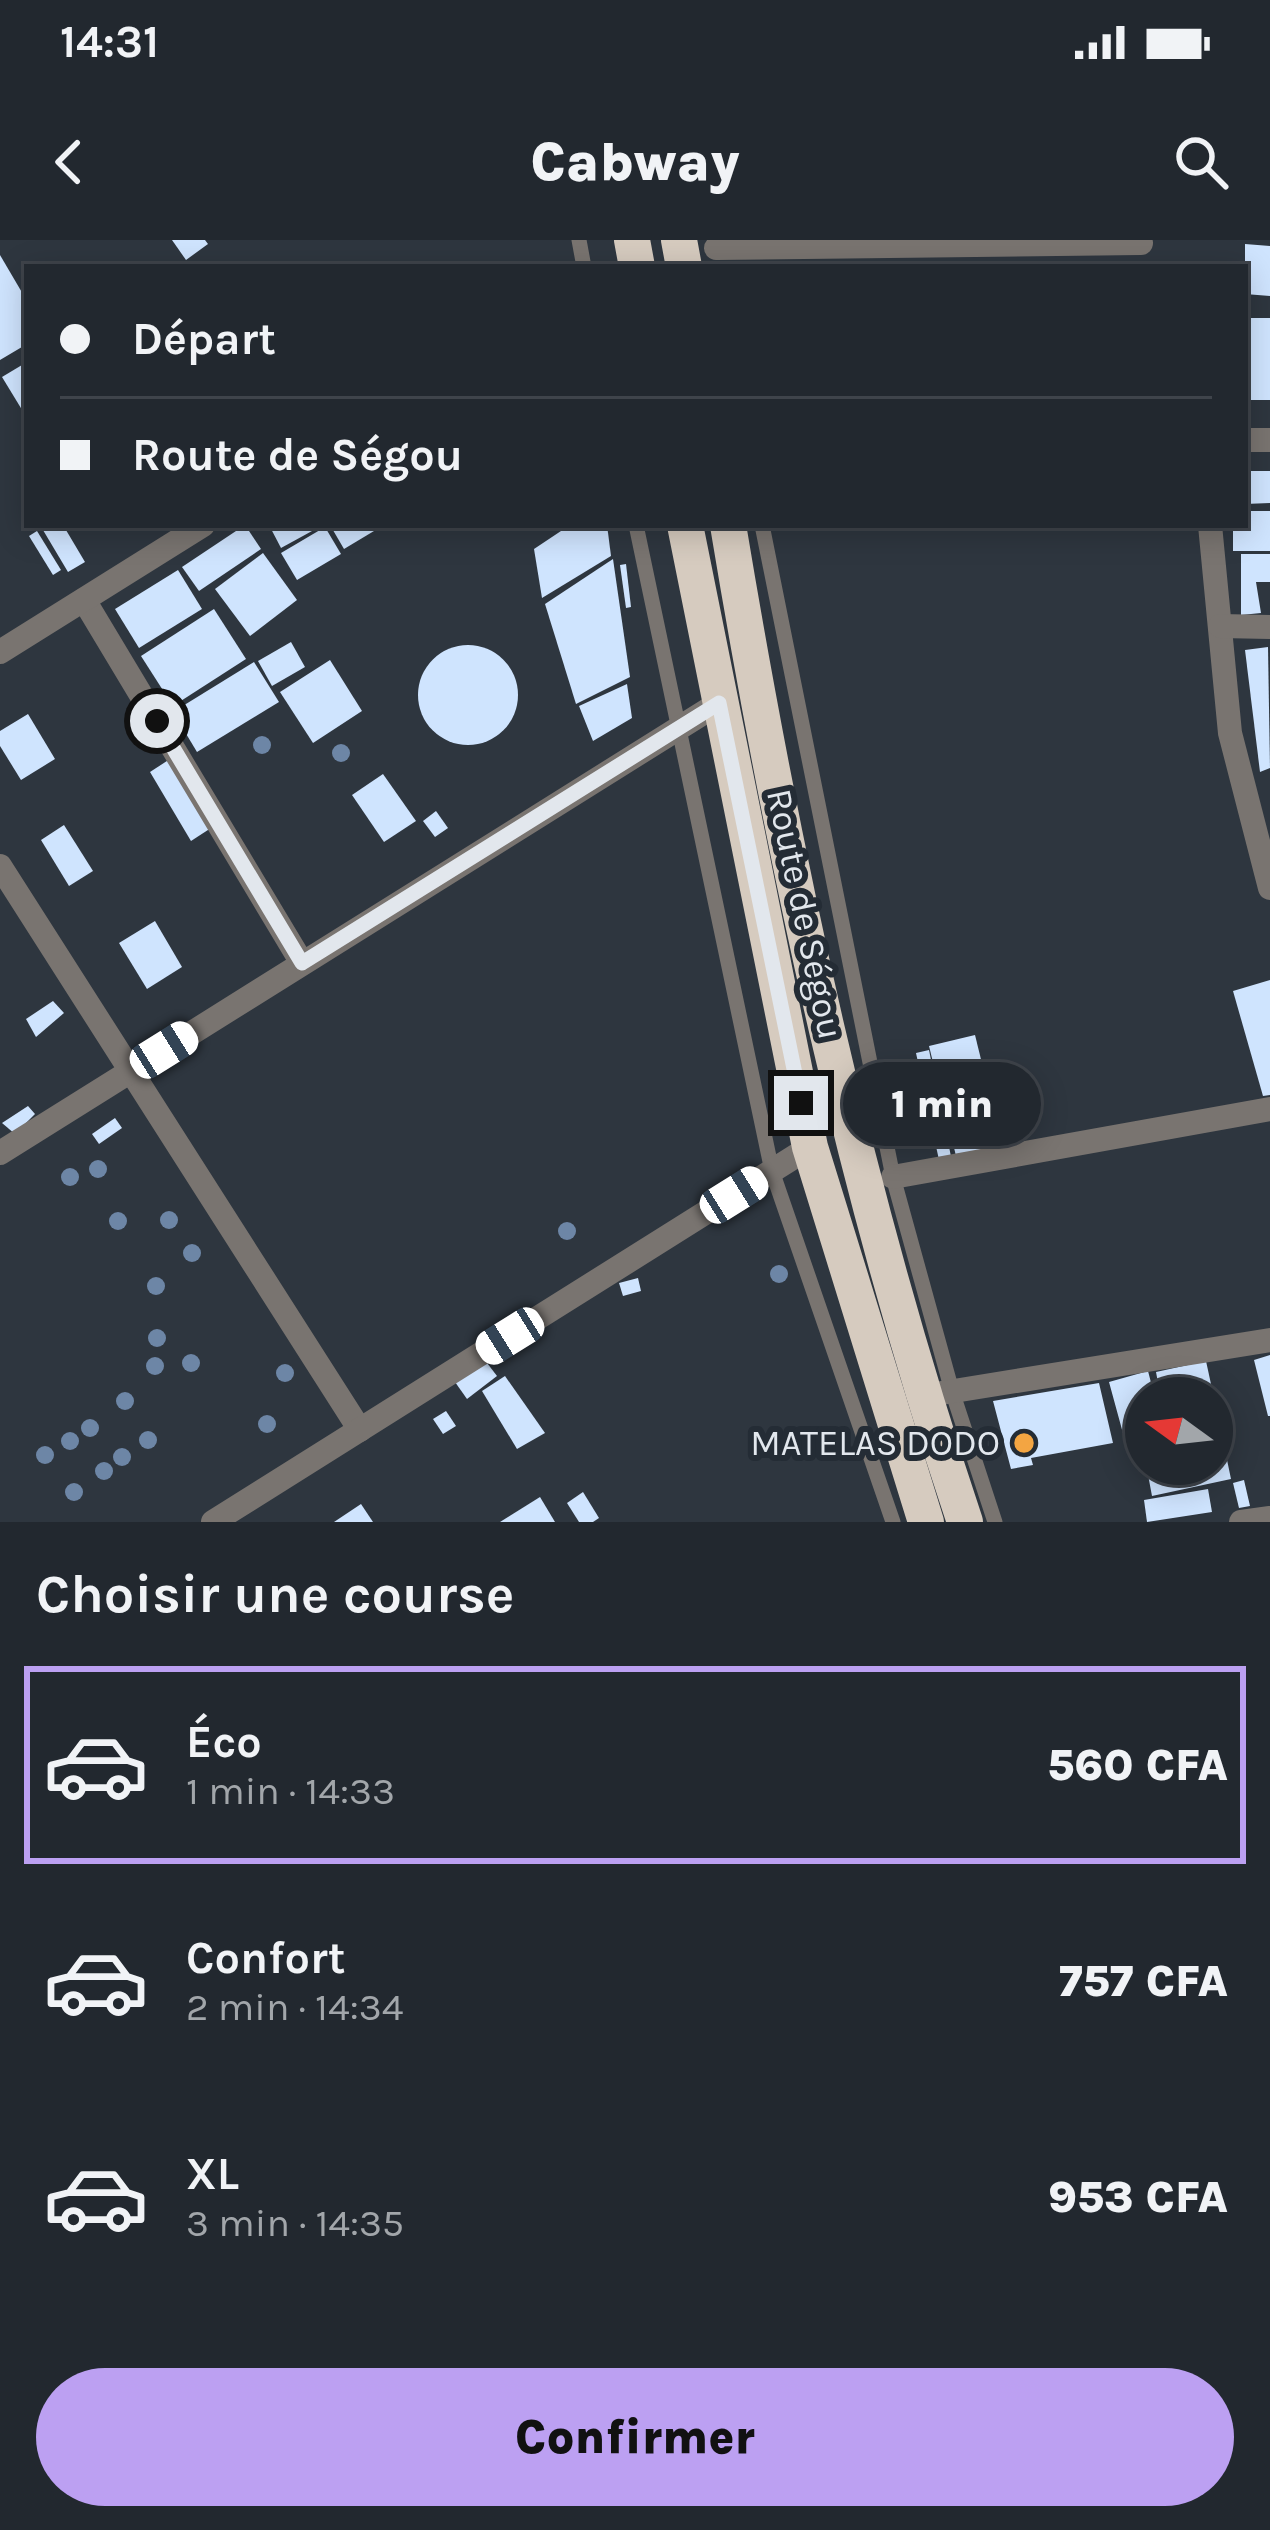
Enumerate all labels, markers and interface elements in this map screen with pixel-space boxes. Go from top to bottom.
text: 14:31 [60,16,159,68]
icon: back [36,129,102,195]
icon: search [1168,129,1234,195]
text: Cabway [531,130,739,194]
text: Départ [132,313,276,365]
text: Route de Ségou [132,429,463,481]
route start [130,694,184,748]
street label: Route de Ségou [758,785,852,1043]
car [124,1016,204,1084]
callout: 1 min [843,1061,1041,1145]
route end [774,1076,828,1130]
text: 1 min [891,1081,993,1127]
car [694,1161,774,1229]
car [470,1302,550,1370]
north arrow [1125,1377,1233,1485]
map controls [1125,1377,1233,1485]
place label: MATELAS DODO [750,1422,1000,1464]
marker: MATELAS DODO [1011,1430,1037,1456]
text: Choisir une course [36,1562,514,1626]
icon: car [42,1711,150,1819]
text: Éco [186,1716,262,1768]
text: 560 CFA [1047,1739,1228,1791]
text: 1 min · 14:33 [186,1768,395,1814]
icon: car [42,1927,150,2035]
text: Confort [186,1932,345,1984]
text: 757 CFA [1059,1955,1228,2007]
text: 2 min · 14:34 [186,1984,403,2030]
icon: car [42,2143,150,2251]
text: XL [186,2148,239,2200]
text: 953 CFA [1048,2171,1228,2223]
text: 3 min · 14:35 [186,2200,404,2246]
button: Confirmer [36,2368,1234,2506]

